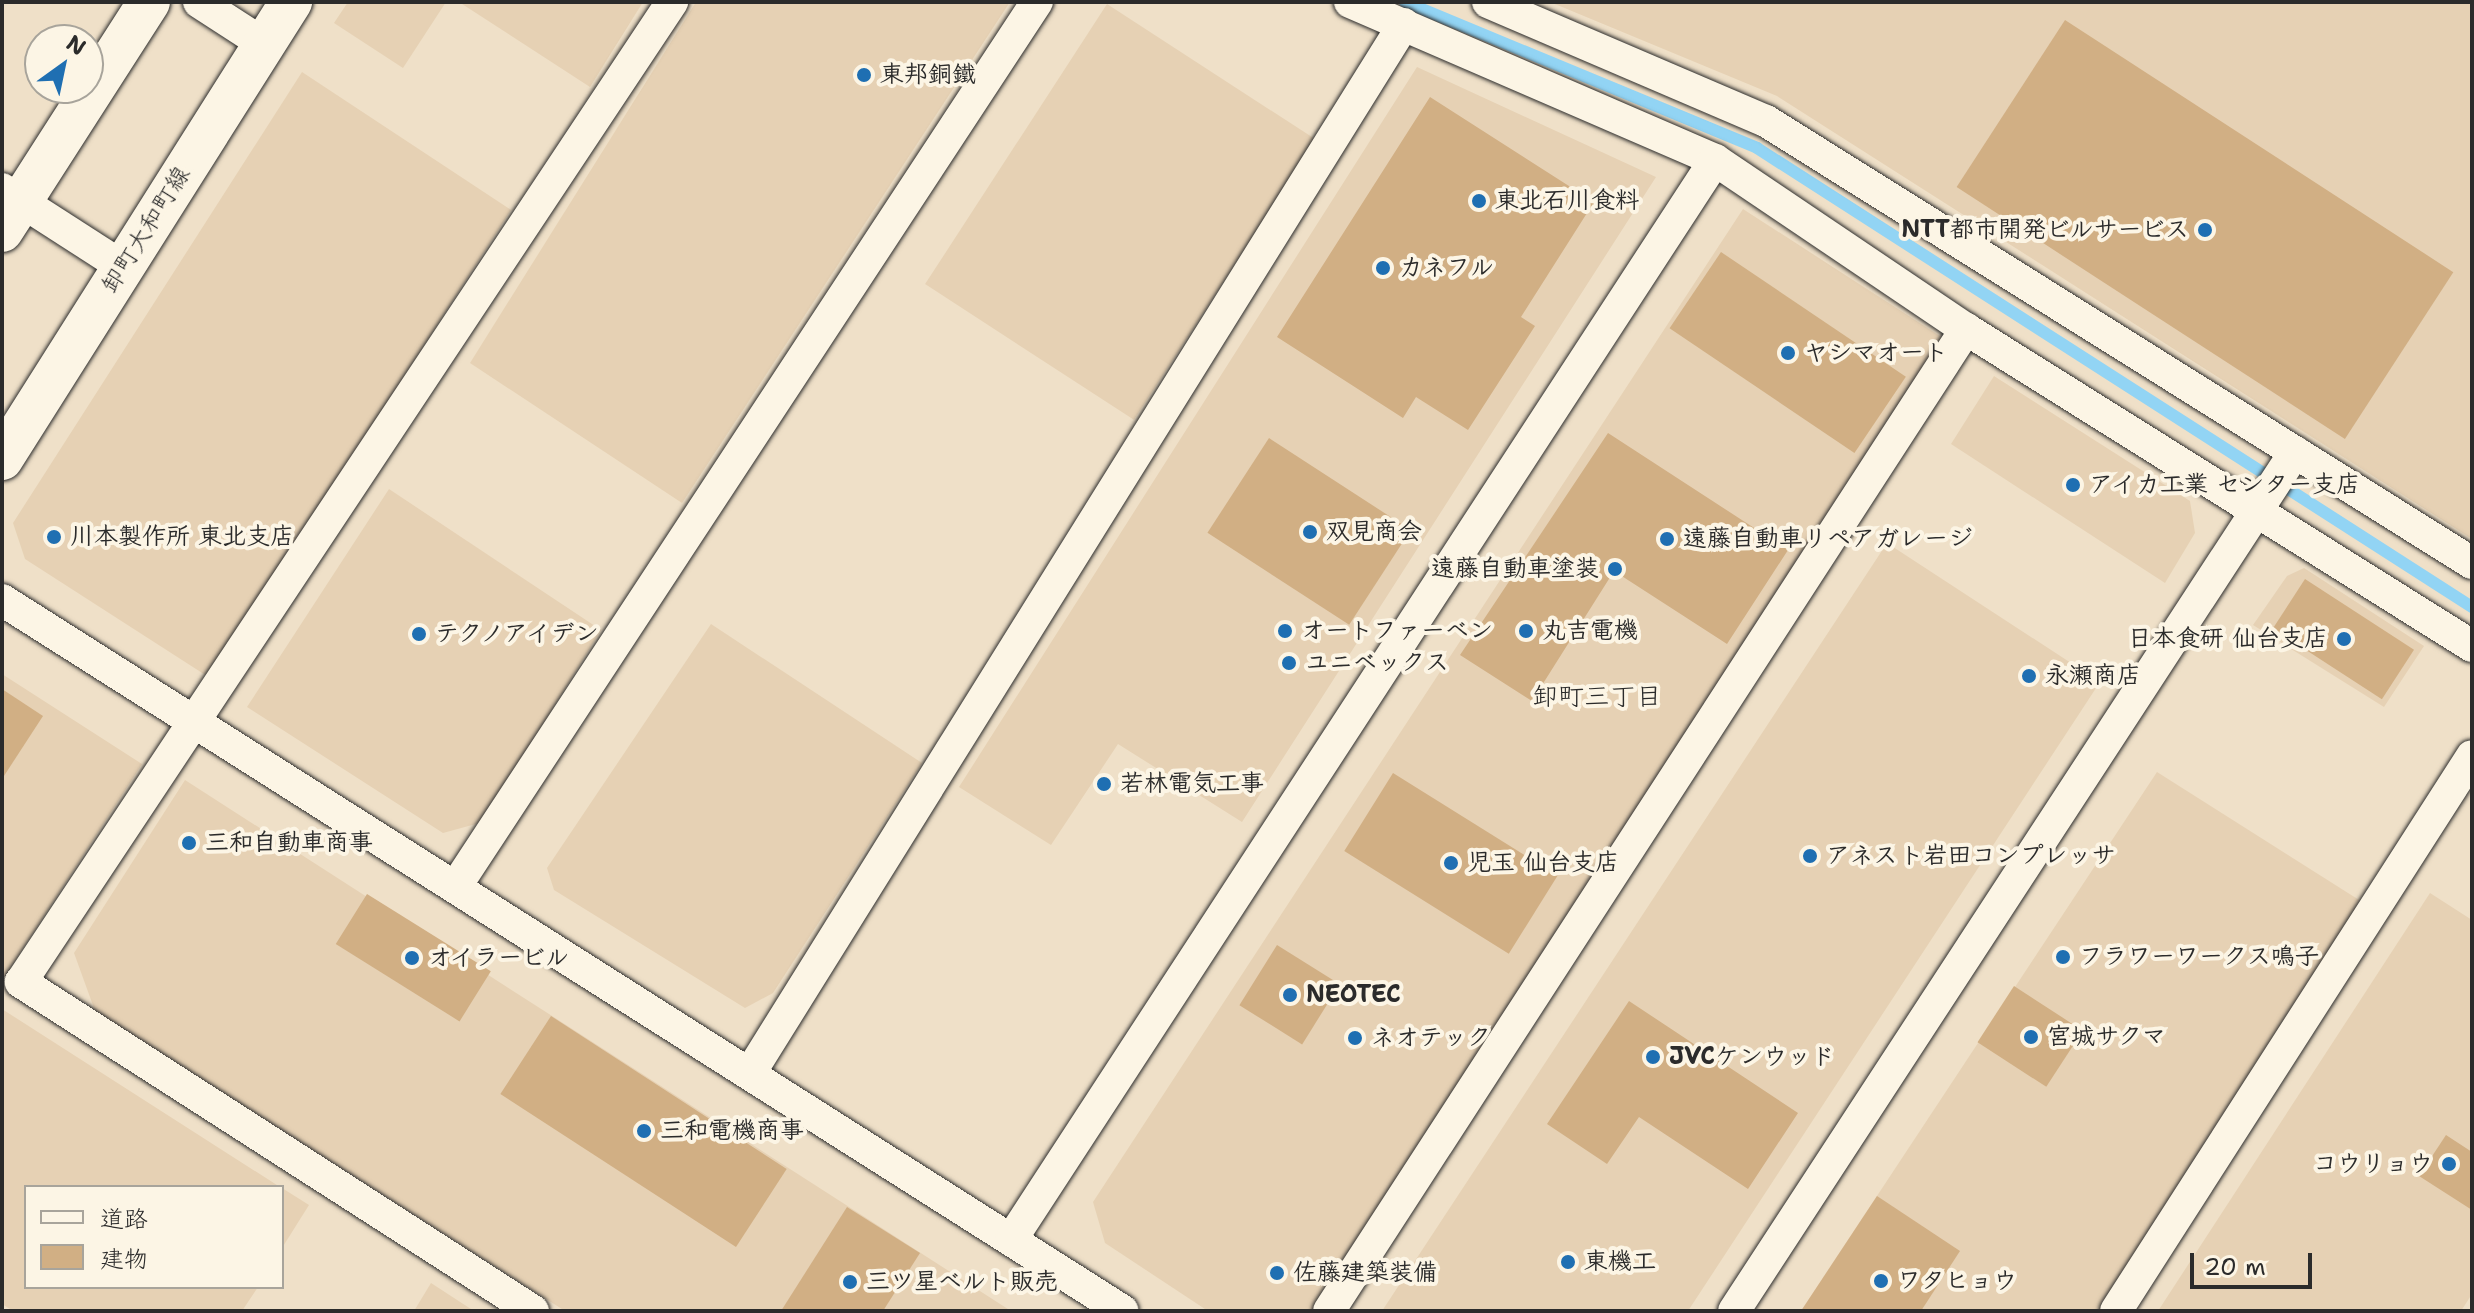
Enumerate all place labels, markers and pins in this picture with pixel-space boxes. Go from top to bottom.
place label: 東邦銅鐵 [880,61,976,89]
marker: 東邦銅鐵 [855,66,873,84]
place label: 東北石川食料 [1495,187,1639,215]
marker: 東北石川食料 [1470,192,1488,210]
place label: NTT都市開発ビルサービス [1900,216,2189,244]
marker: NTT都市開発ビルサービス [2196,221,2214,239]
place label: カネフル [1399,254,1495,282]
marker: カネフル [1374,259,1392,277]
place label: ヤシマオート [1804,339,1948,367]
marker: ヤシマオート [1779,344,1797,362]
place label: アイカ工業 センター支店 [2089,471,2361,499]
marker: アイカ工業 センター支店 [2064,476,2082,494]
place label: 双見商会 [1326,518,1422,546]
place label: 川本製作所 東北支店 [70,523,294,551]
marker: 双見商会 [1301,523,1319,541]
place label: 遠藤自動車リペアガレージ [1683,525,1972,553]
marker: 川本製作所 東北支店 [45,528,63,546]
marker: 遠藤自動車リペアガレージ [1658,530,1676,548]
place label: 遠藤自動車塗装 [1431,555,1599,583]
marker: 遠藤自動車塗装 [1606,560,1624,578]
place label: オートファーベン [1301,617,1493,645]
place label: 丸吉電機 [1542,617,1638,645]
place label: テクノアイデン [435,620,603,648]
marker: オートファーベン [1276,622,1294,640]
marker: 丸吉電機 [1517,622,1535,640]
marker: テクノアイデン [410,625,428,643]
place label: 日本食研 仙台支店 [2128,625,2328,653]
marker: 日本食研 仙台支店 [2335,630,2353,648]
place label: ユニベックス [1305,649,1449,677]
marker: ユニベックス [1280,654,1298,672]
place label: 永瀬商店 [2045,662,2141,690]
marker: 永瀬商店 [2020,667,2038,685]
place label: 若林電気工事 [1120,770,1264,798]
marker: 若林電気工事 [1095,775,1113,793]
place label: 三和自動車商事 [205,829,373,857]
marker: 三和自動車商事 [180,834,198,852]
place label: アネスト岩田コンプレッサ [1826,842,2114,870]
marker: アネスト岩田コンプレッサ [1801,847,1819,865]
place label: 児玉 仙台支店 [1467,849,1619,877]
marker: 児玉 仙台支店 [1442,854,1460,872]
place label: フラワーワークス鳴子 [2079,943,2319,971]
place label: オイラービル [428,944,572,972]
marker: フラワーワークス鳴子 [2054,948,2072,966]
marker: オイラービル [403,949,421,967]
place label: NEOTEC [1306,981,1401,1009]
marker: NEOTEC [1281,986,1299,1004]
place label: 宮城サクマ [2047,1023,2167,1051]
place label: ネオテック [1371,1024,1491,1052]
marker: 宮城サクマ [2022,1028,2040,1046]
marker: ネオテック [1346,1029,1364,1047]
place label: JVCケンウッド [1669,1043,1835,1071]
marker: JVCケンウッド [1644,1048,1662,1066]
place label: 三和電機商事 [660,1117,804,1145]
marker: 三和電機商事 [635,1122,653,1140]
place label: コウリョウ [2313,1150,2433,1178]
marker: コウリョウ [2440,1155,2458,1173]
place label: 東機工 [1584,1248,1656,1276]
marker: 東機工 [1559,1253,1577,1271]
place label: 佐藤建築装備 [1293,1259,1437,1287]
marker: 佐藤建築装備 [1268,1264,1286,1282]
place label: ワタヒョウ [1897,1267,2017,1295]
place label: 三ツ星ベルト販売 [866,1268,1058,1296]
marker: ワタヒョウ [1872,1272,1890,1290]
marker: 三ツ星ベルト販売 [841,1273,859,1291]

